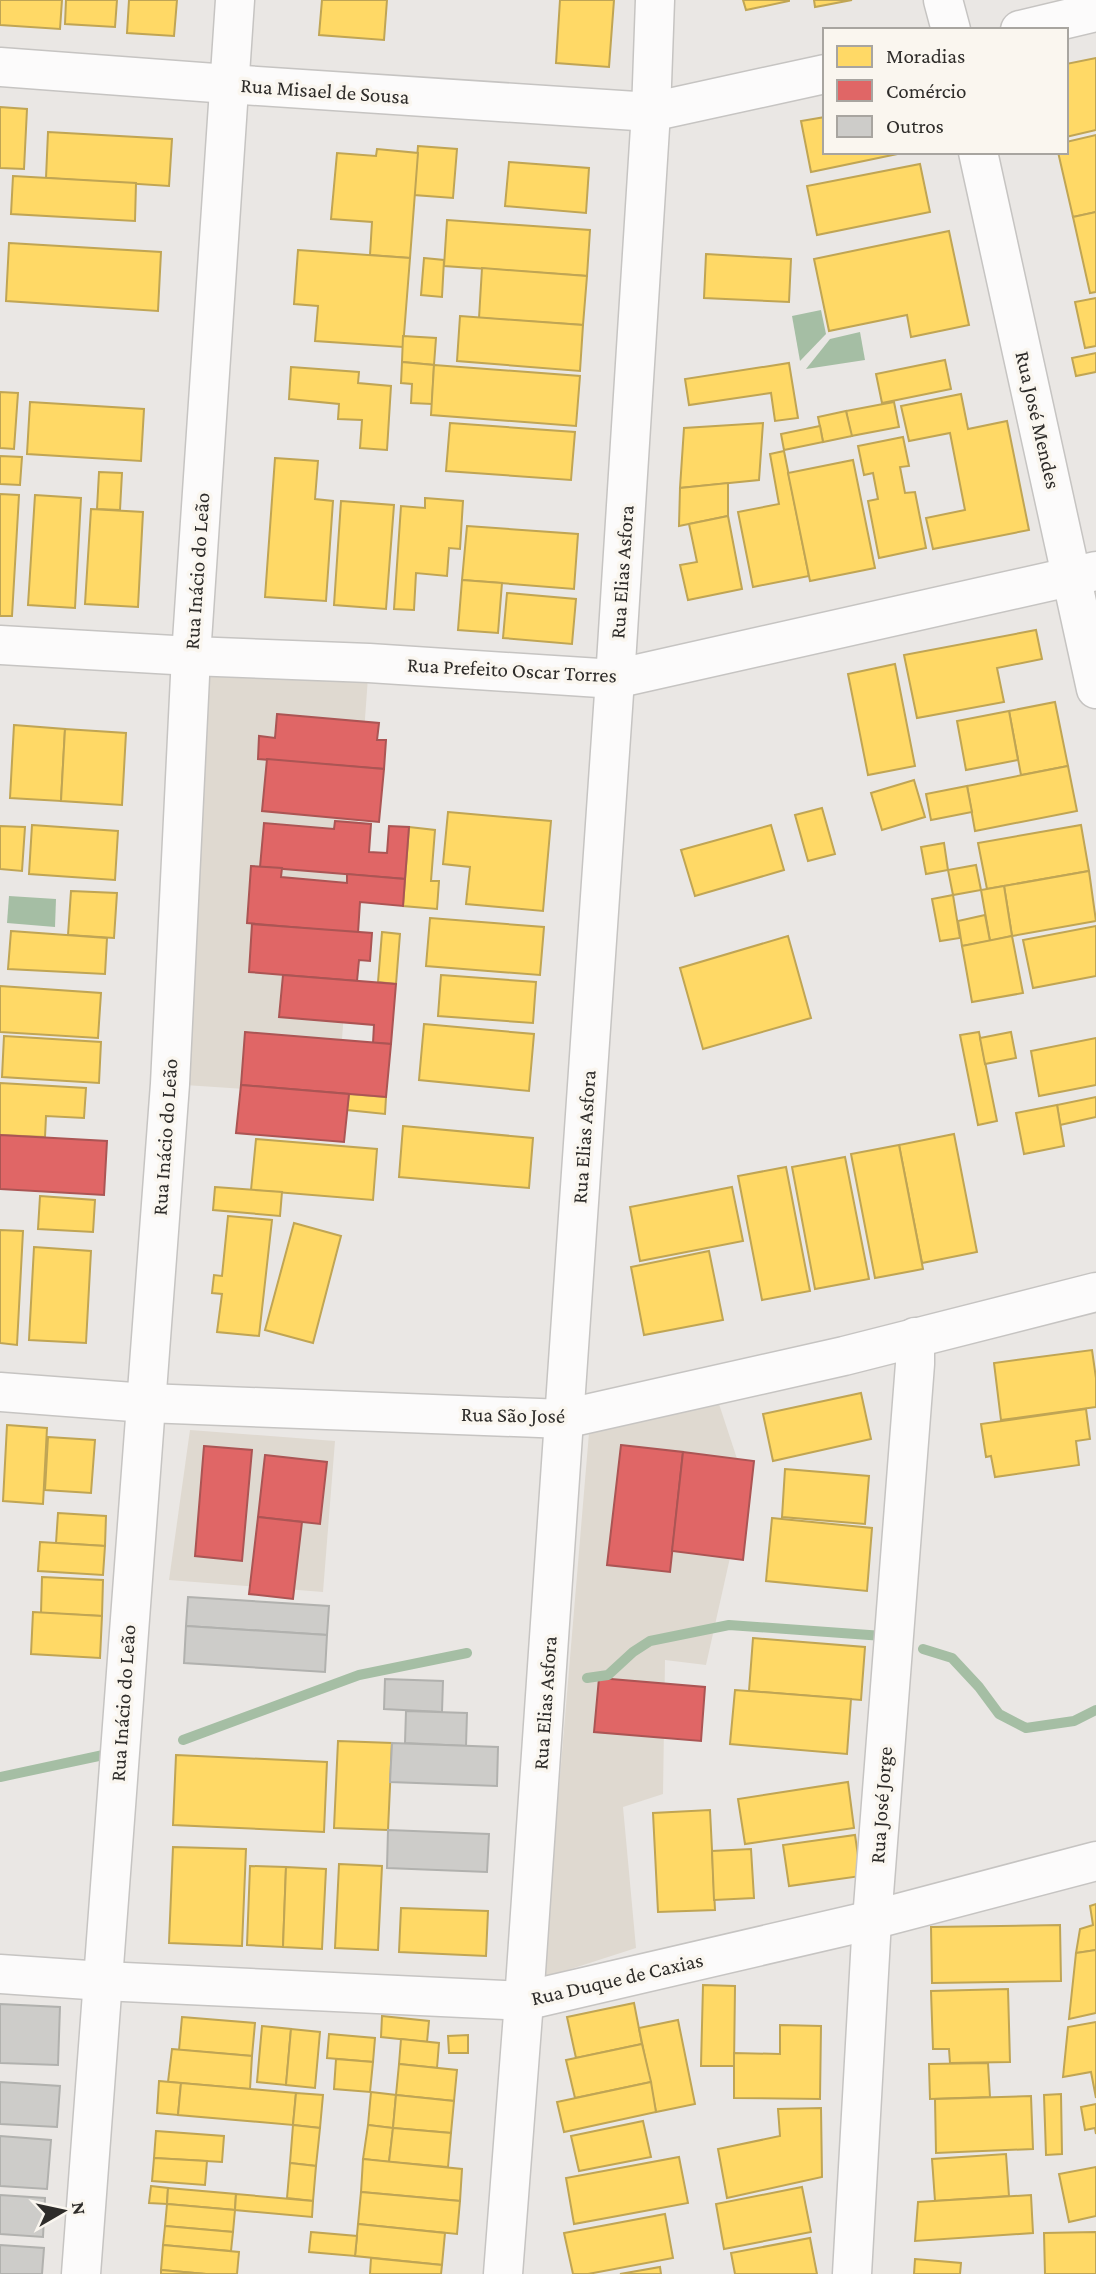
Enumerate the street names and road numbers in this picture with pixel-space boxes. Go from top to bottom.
street label: Rua Misael de Sousa [240,73,411,109]
street label: Rua José Mendes [1010,349,1066,491]
street label: Rua Inácio do Leão [180,492,214,650]
street label: Rua Elias Asfora [605,504,639,640]
street label: Rua Prefeito Oscar Torres [406,653,618,687]
street label: Rua Inácio do Leão [148,1058,182,1216]
street label: Rua Elias Asfora [567,1069,601,1205]
street label: Rua São José [461,1402,565,1428]
street label: Rua Inácio do Leão [106,1624,140,1782]
street label: Rua Elias Asfora [528,1635,562,1771]
street label: Rua José Jorge [865,1746,897,1864]
street label: Rua Duque de Caxias [529,1948,705,2010]

